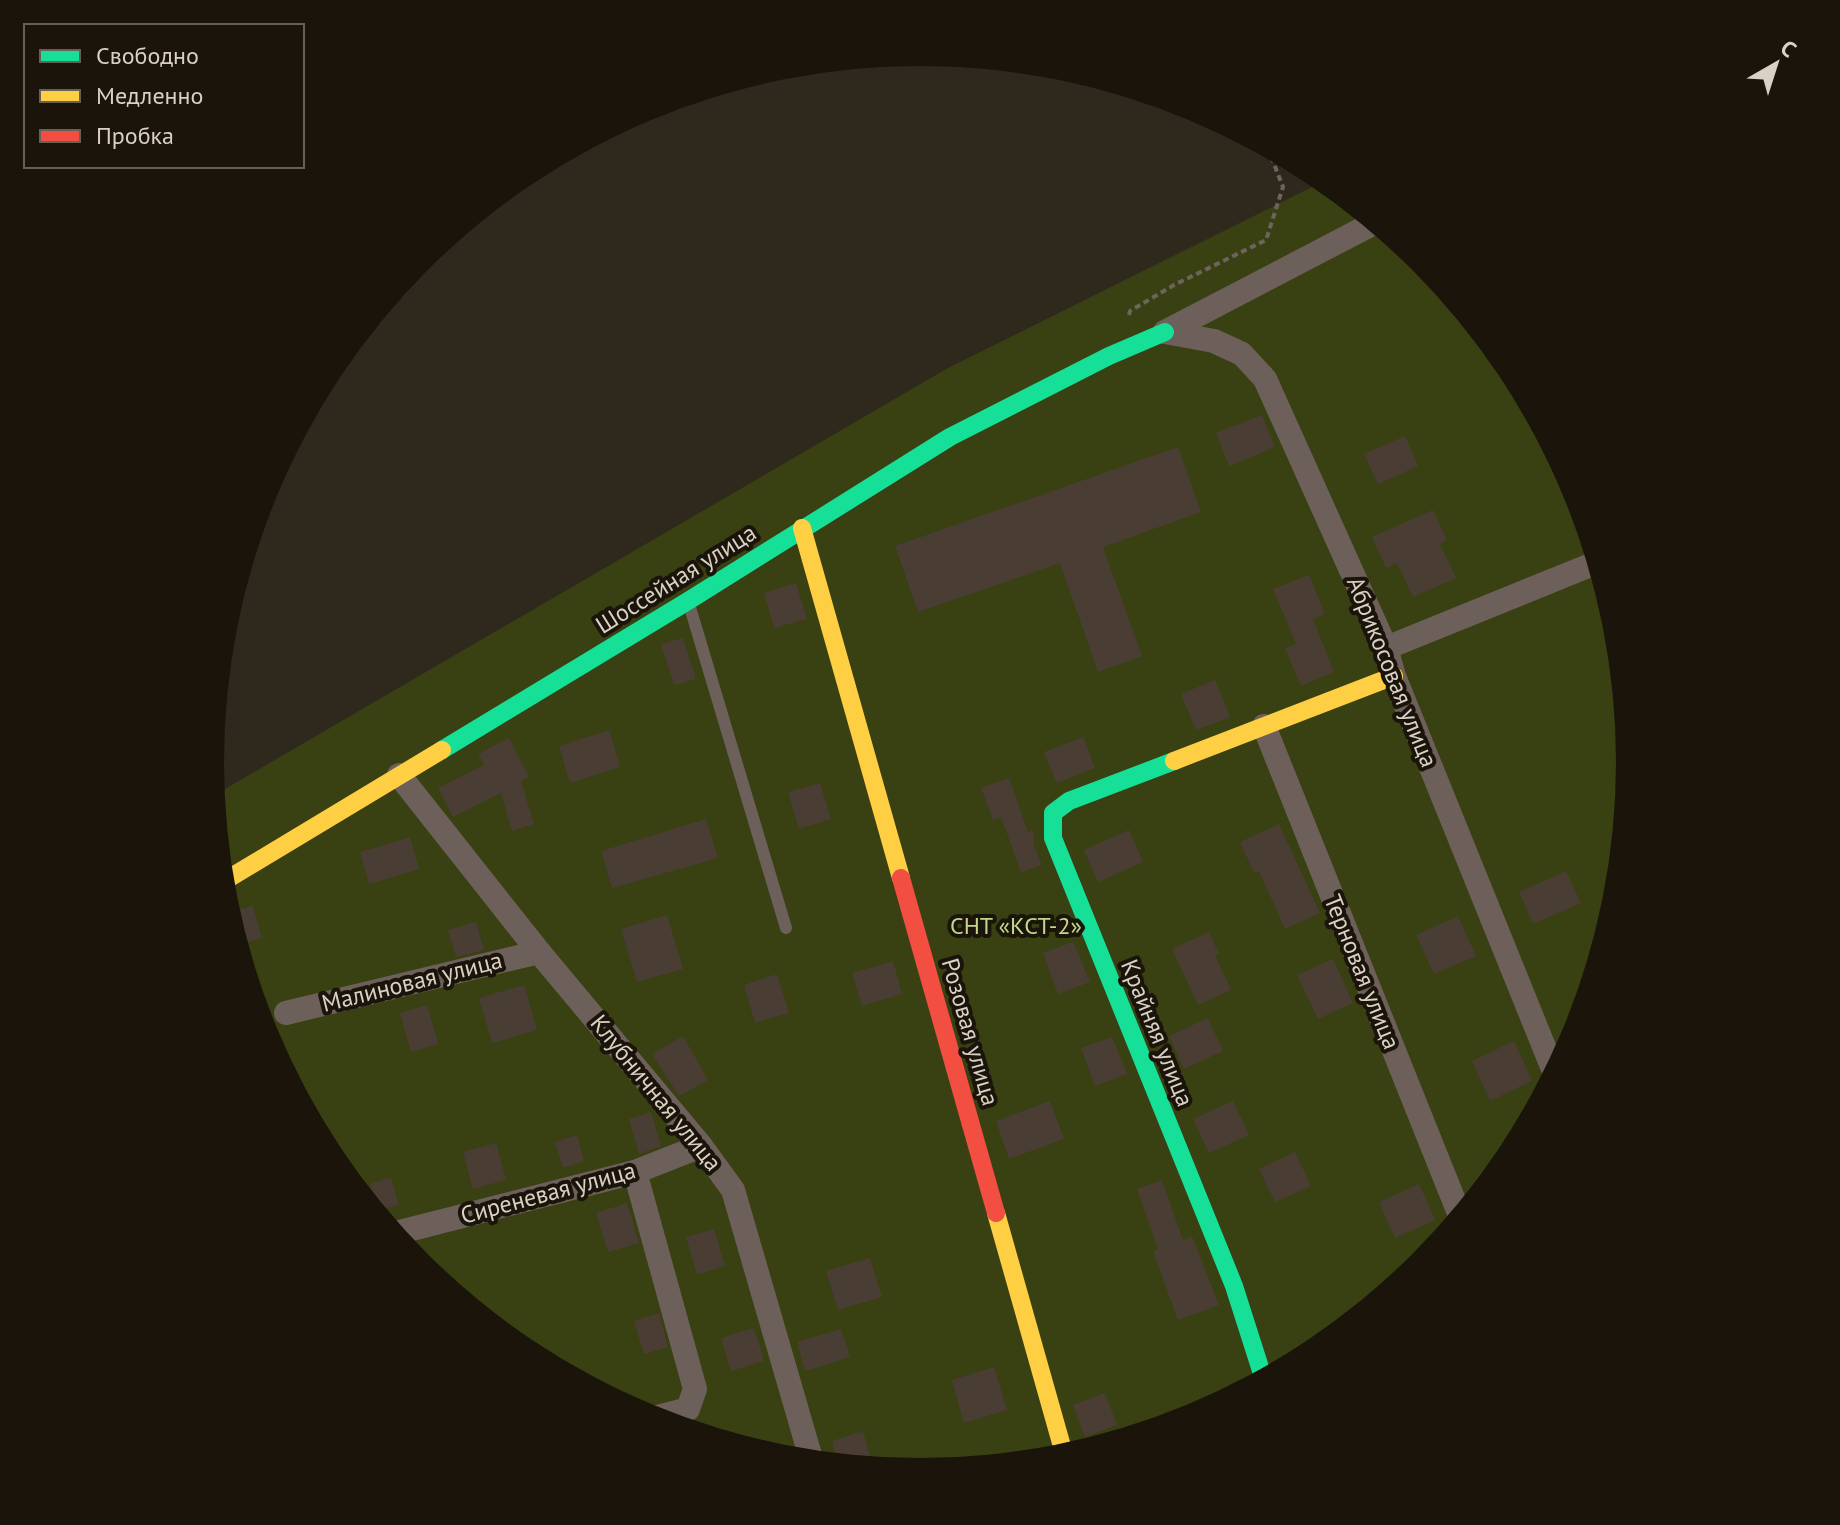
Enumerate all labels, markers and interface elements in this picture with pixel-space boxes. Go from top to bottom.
legend [24,24,304,168]
north arrow [1736,24,1816,104]
text: С [1775,34,1802,63]
text: Свободно [96,40,199,71]
text: Медленно [96,80,203,111]
text: Пробка [96,120,174,151]
street label: Шоссейная улица [590,517,762,640]
street label: Абрикосовая улица [1340,572,1445,772]
street label: Терновая улица [1317,890,1408,1054]
park label: СНТ «КСТ-2» [950,910,1082,941]
street label: Малиновая улица [319,944,505,1019]
street label: Розовая улица [935,955,1006,1109]
street label: Крайняя улица [1114,955,1201,1111]
street label: Клубничная улица [584,1008,729,1177]
street label: Сиреневая улица [457,1154,639,1231]

